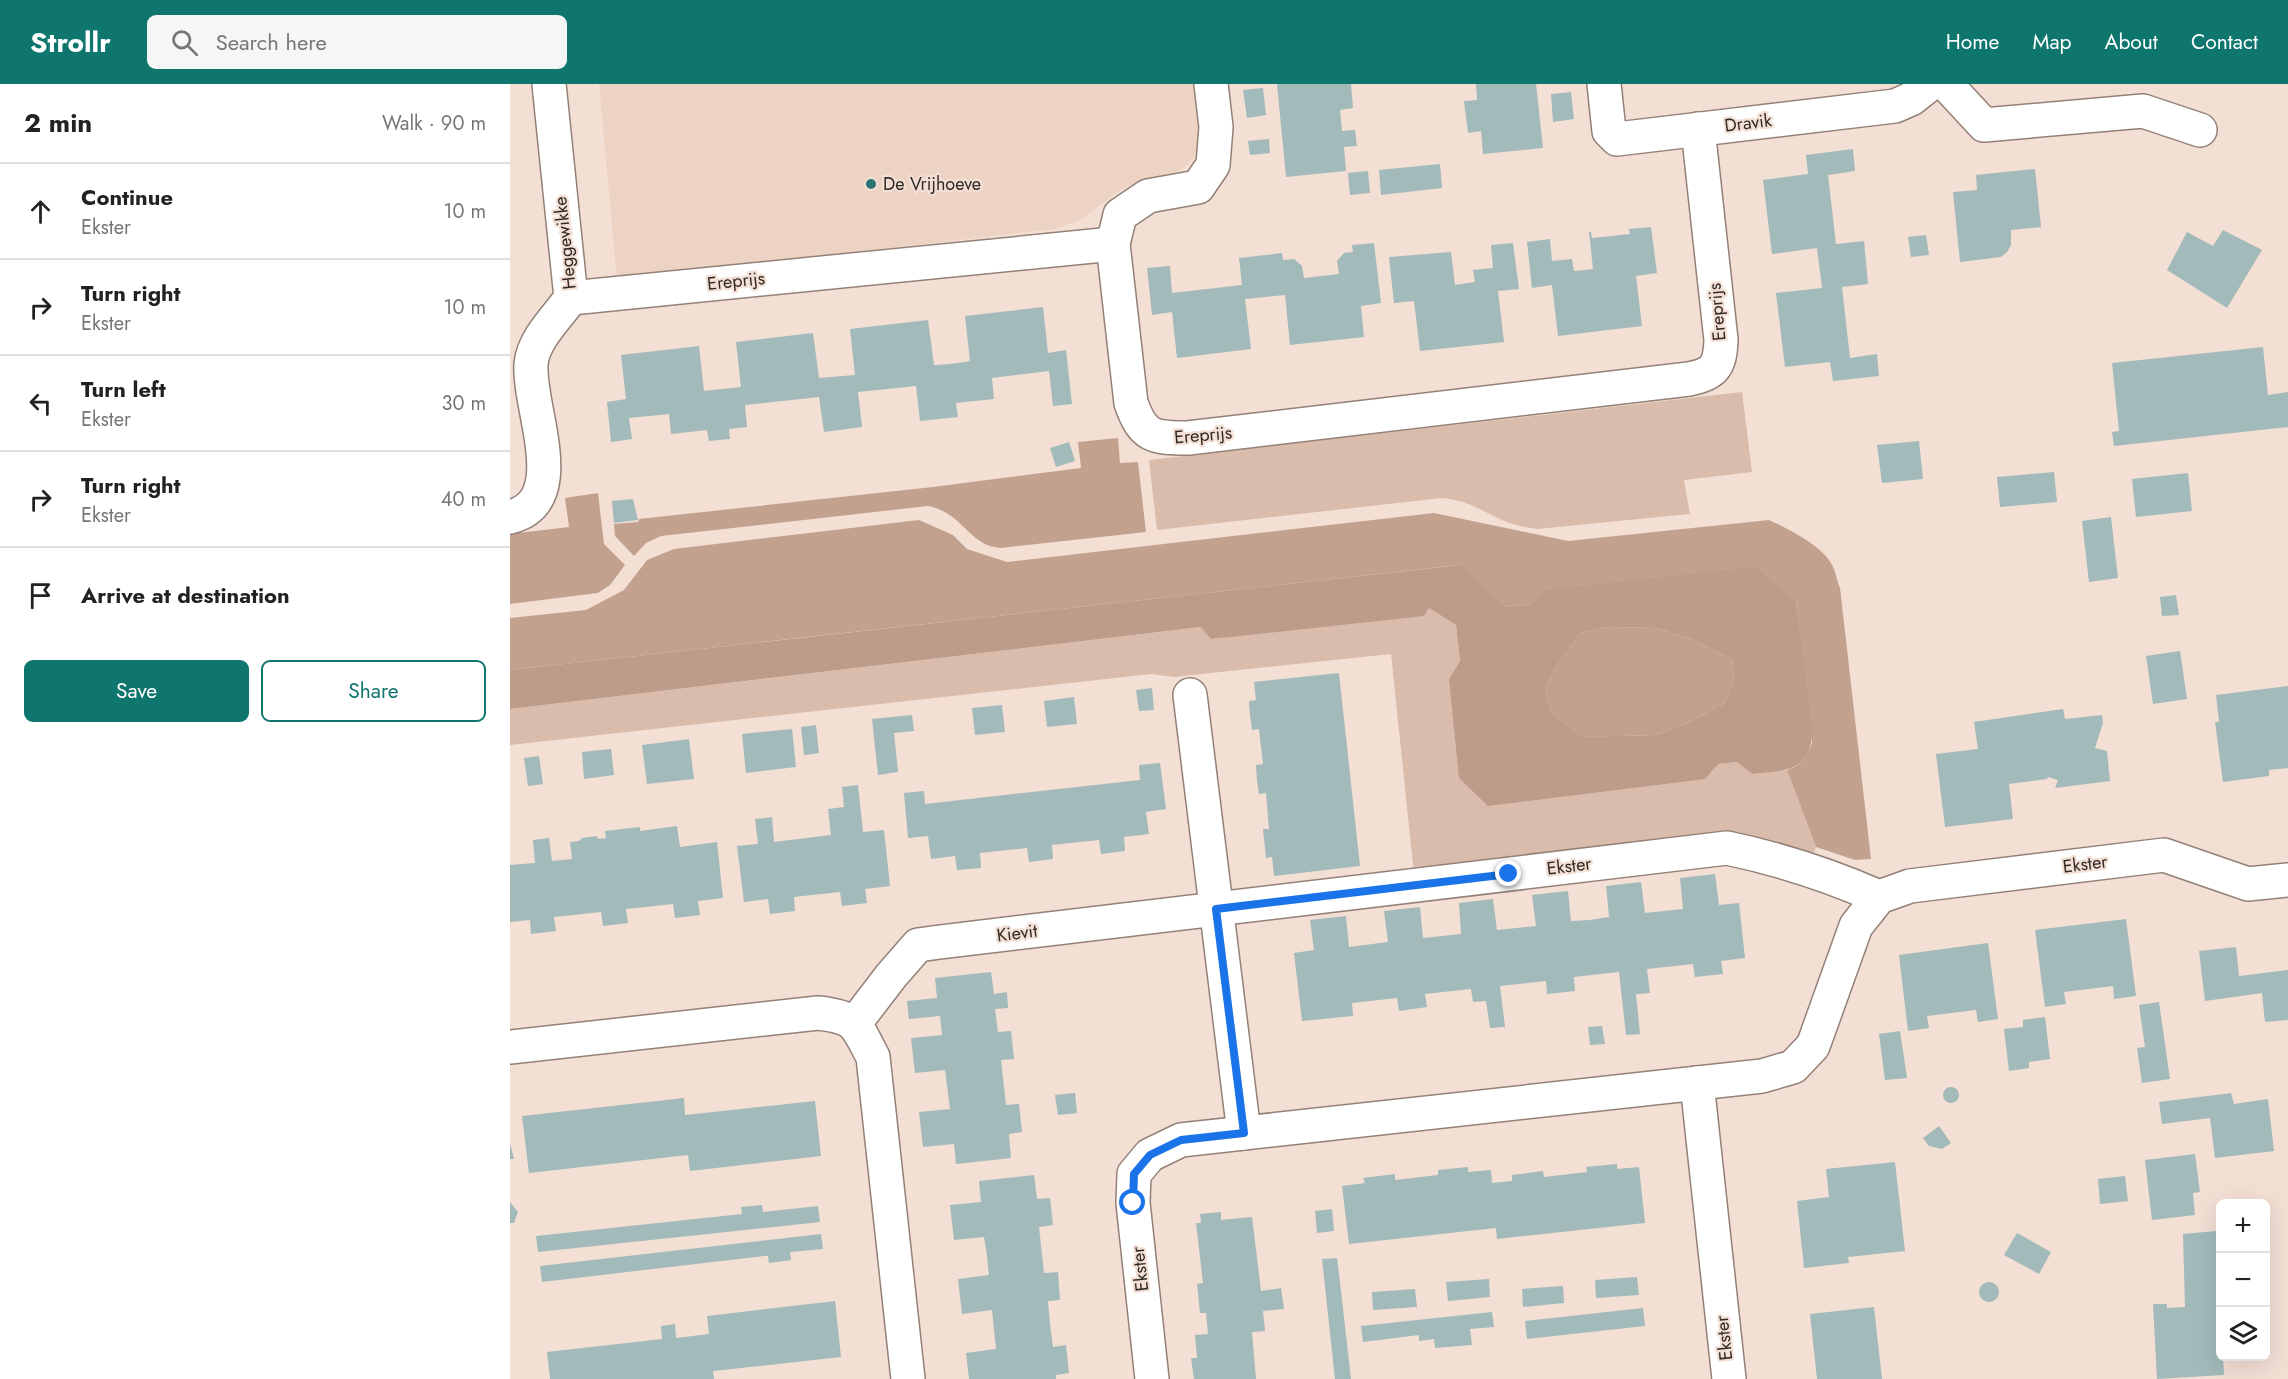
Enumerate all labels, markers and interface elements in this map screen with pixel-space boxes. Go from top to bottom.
search box [147,15,567,69]
text: Strollr [30,22,111,63]
icon: search [168,26,201,59]
text: Search here [216,26,327,58]
text: Home [1946,27,1999,57]
text: Map [2032,27,2072,57]
text: About [2105,27,2158,57]
text: Contact [2191,27,2258,57]
text: 2 min [24,104,92,142]
street label: Dravik [1723,107,1773,139]
text: Walk · 90 m [382,109,486,138]
place label: De Vrijhoeve [883,171,981,197]
marker: De Vrijhoeve [864,177,878,191]
text: Continue [81,181,173,213]
icon: ahead [24,195,57,228]
street label: Heggewikke [547,195,583,291]
text: 10 m [443,197,486,226]
text: Ekster [81,213,131,242]
street label: Ereprijs [706,265,766,297]
text: Turn right [81,277,181,309]
street label: Ereprijs [1702,282,1732,342]
icon: right [24,291,57,324]
text: 10 m [443,293,486,322]
text: Ekster [81,309,131,338]
text: Turn left [81,373,166,405]
icon: left [24,387,57,420]
text: 30 m [441,389,486,418]
text: Ekster [81,405,131,434]
street label: Ereprijs [1173,420,1233,450]
text: Turn right [81,469,181,501]
icon: right [24,483,57,516]
text: 40 m [441,485,486,514]
text: Ekster [81,501,131,530]
icon: arrive [24,579,57,612]
text: Arrive at destination [81,579,290,611]
button: Save [24,660,249,722]
button: Share [261,660,486,722]
street label: Ekster [2061,848,2110,880]
street label: Ekster [1545,850,1594,882]
route end [1495,860,1521,886]
street label: Kievit [995,918,1039,948]
route start [1119,1189,1145,1215]
map controls [2216,1199,2270,1361]
button: + [2216,1199,2270,1253]
street label: Ekster [1125,1245,1155,1293]
button: − [2216,1253,2270,1307]
button: layers [2216,1307,2270,1361]
street label: Ekster [1709,1314,1739,1362]

